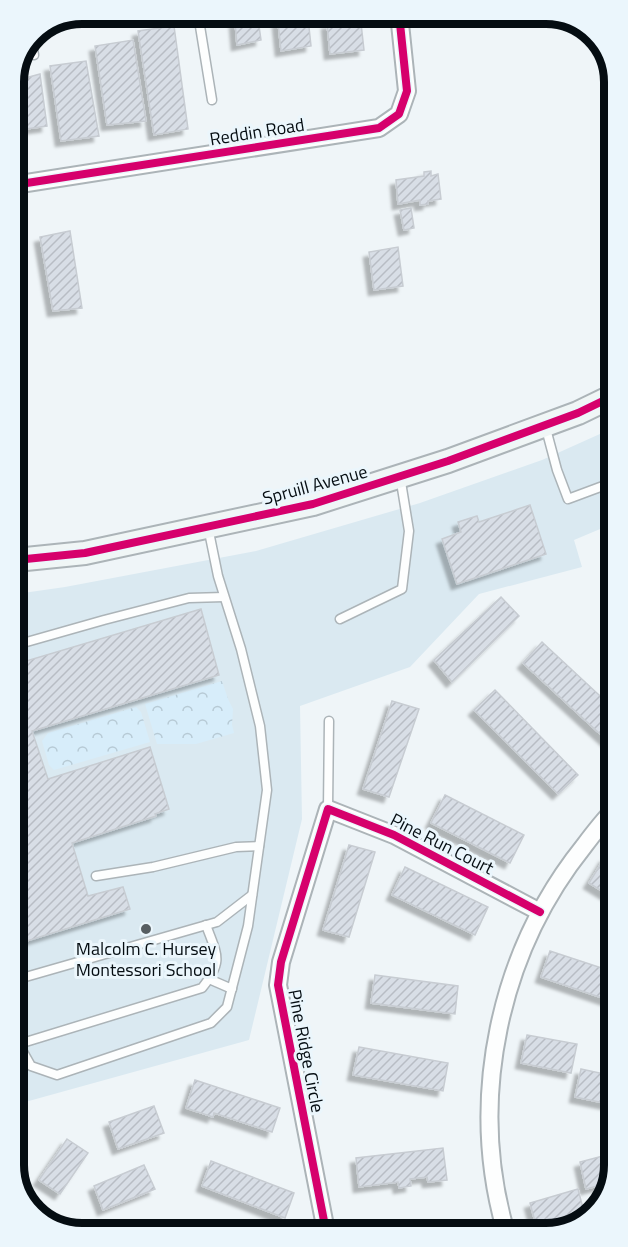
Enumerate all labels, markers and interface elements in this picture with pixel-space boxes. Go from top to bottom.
street label: Reddin Road [208,111,306,152]
street label: Spruill Avenue [259,458,370,511]
street label: Pine Run Court [386,806,499,881]
marker: Malcolm C. Hursey Montessori School [139,922,153,936]
place label: Malcolm C. Hursey Montessori School [76,935,216,983]
street label: Pine Ridge Circle [281,987,332,1115]

